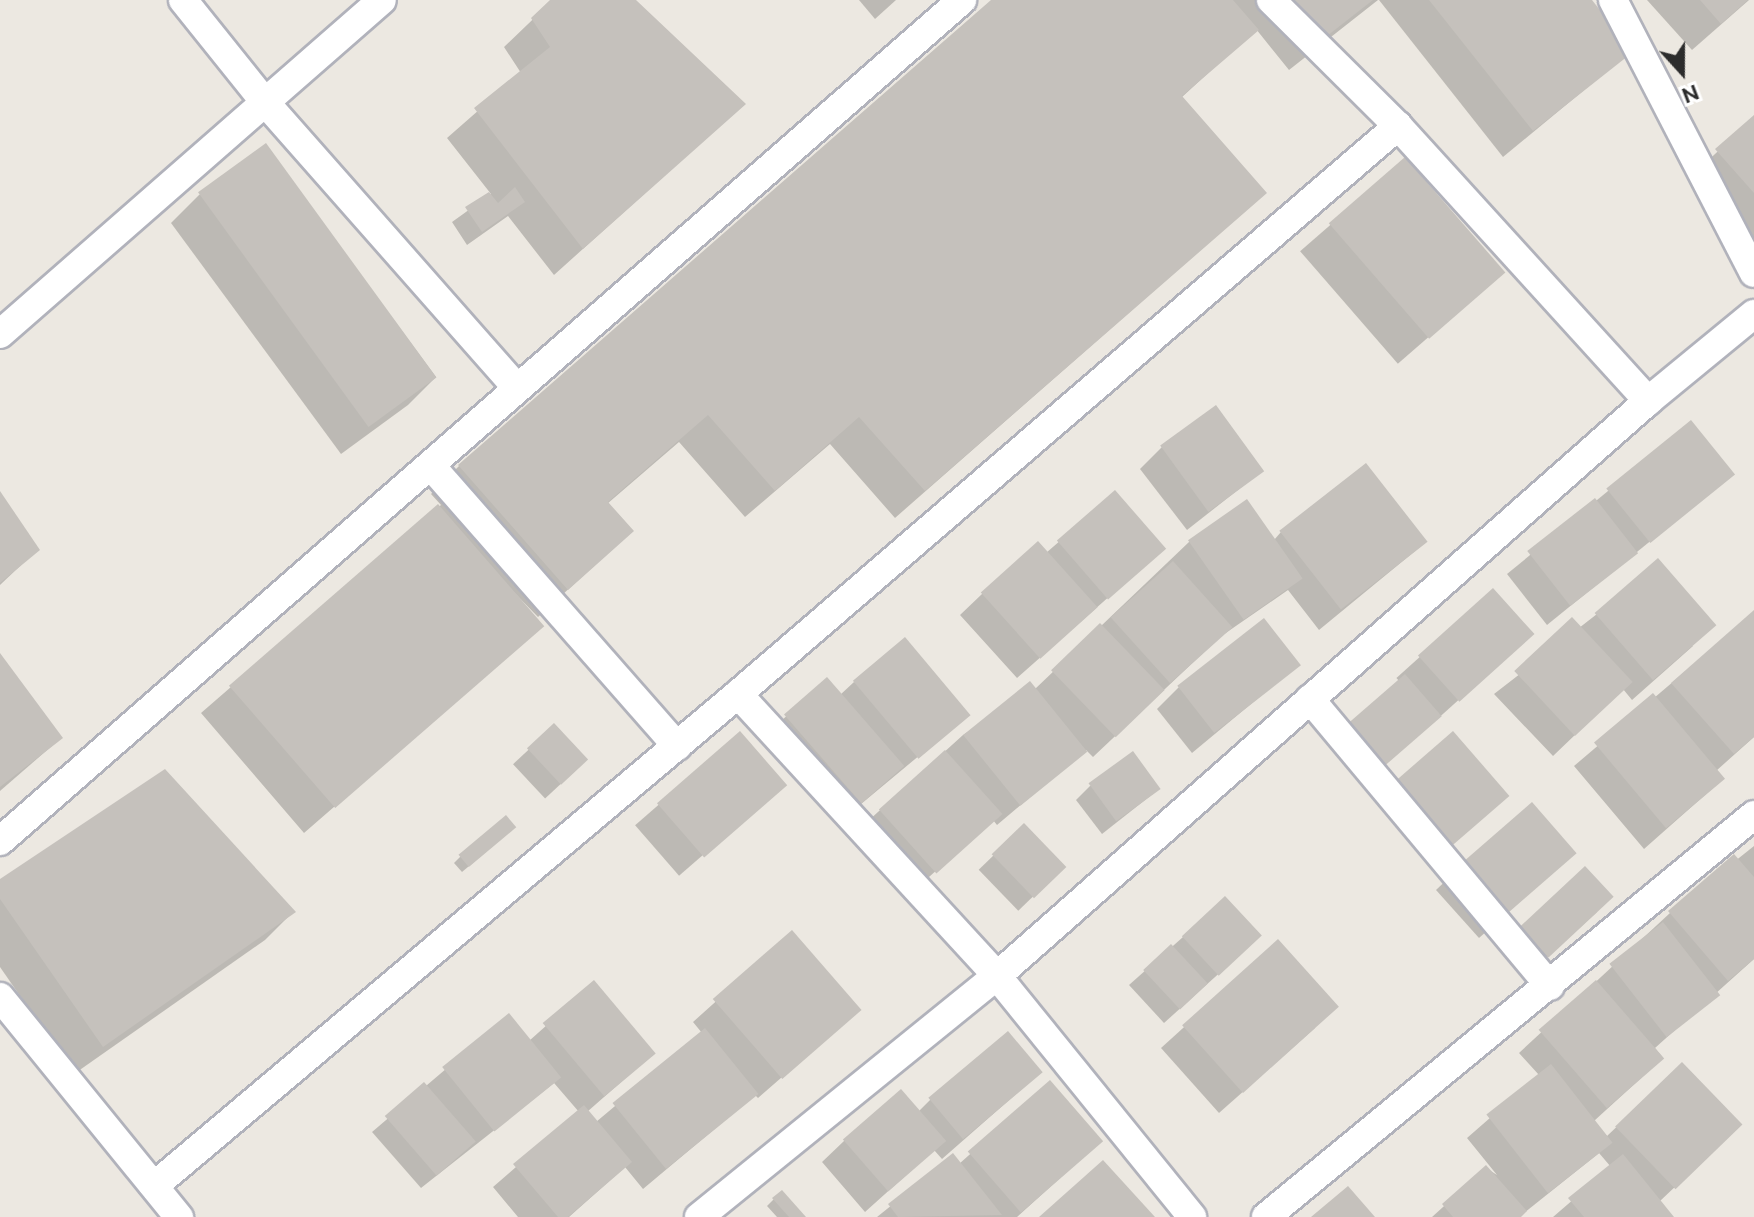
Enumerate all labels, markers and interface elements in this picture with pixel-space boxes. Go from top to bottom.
north arrow [1642,32,1722,112]
text: N [1679,80,1703,109]

